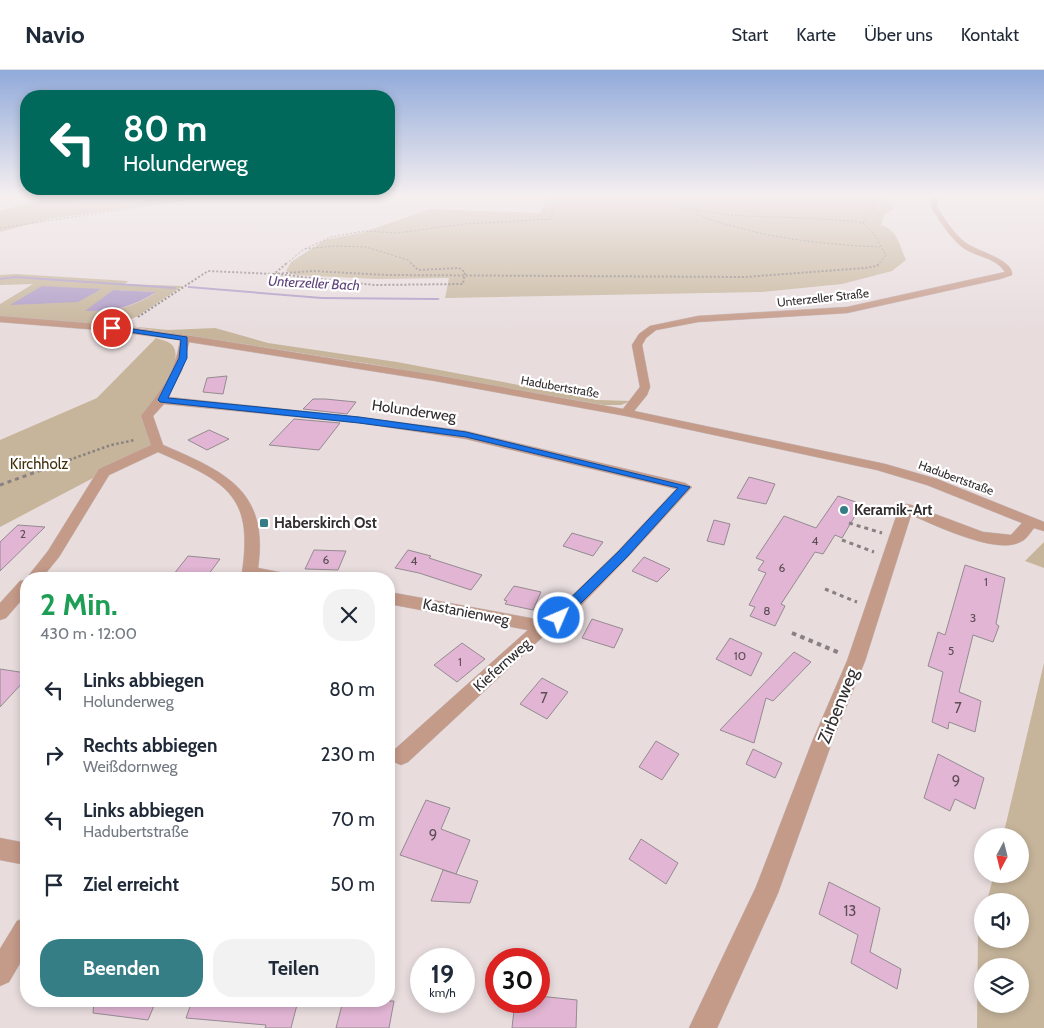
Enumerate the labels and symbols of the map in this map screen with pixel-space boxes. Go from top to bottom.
water label: Unterzeller Bach [268,272,360,294]
street label: Unterzeller Straße [776,285,870,310]
pin [91,307,133,349]
street label: Hadubertstraße [520,372,600,401]
street label: Holunderweg [371,396,458,426]
park label: Kirchholz [10,455,68,473]
street label: Hadubertstraße [916,457,996,498]
place label: Keramik-Art [854,501,932,519]
marker: Keramik-Art [838,504,850,516]
place label: Haberskirch Ost [274,514,377,532]
marker: Haberskirch Ost [258,517,270,529]
house number: 2 [20,526,26,541]
house number: 4 [812,533,819,548]
house number: 6 [323,552,330,567]
house number: 4 [411,553,418,568]
house number: 6 [779,560,786,575]
house number: 1 [984,574,988,589]
position arrow [532,591,584,643]
street label: Kastanienweg [421,595,511,629]
house number: 8 [763,603,771,618]
house number: 3 [970,610,976,625]
street label: Kiefernweg [470,634,535,695]
house number: 5 [948,643,954,658]
house number: 10 [734,648,746,663]
house number: 1 [458,654,462,669]
street label: Zirbenweg [813,664,863,747]
house number: 7 [540,689,548,707]
house number: 7 [954,699,962,717]
house number: 9 [952,772,960,790]
house number: 9 [429,826,437,844]
north arrow [974,828,1029,882]
house number: 13 [843,902,857,920]
speed limit sign: 30 [485,948,550,1013]

